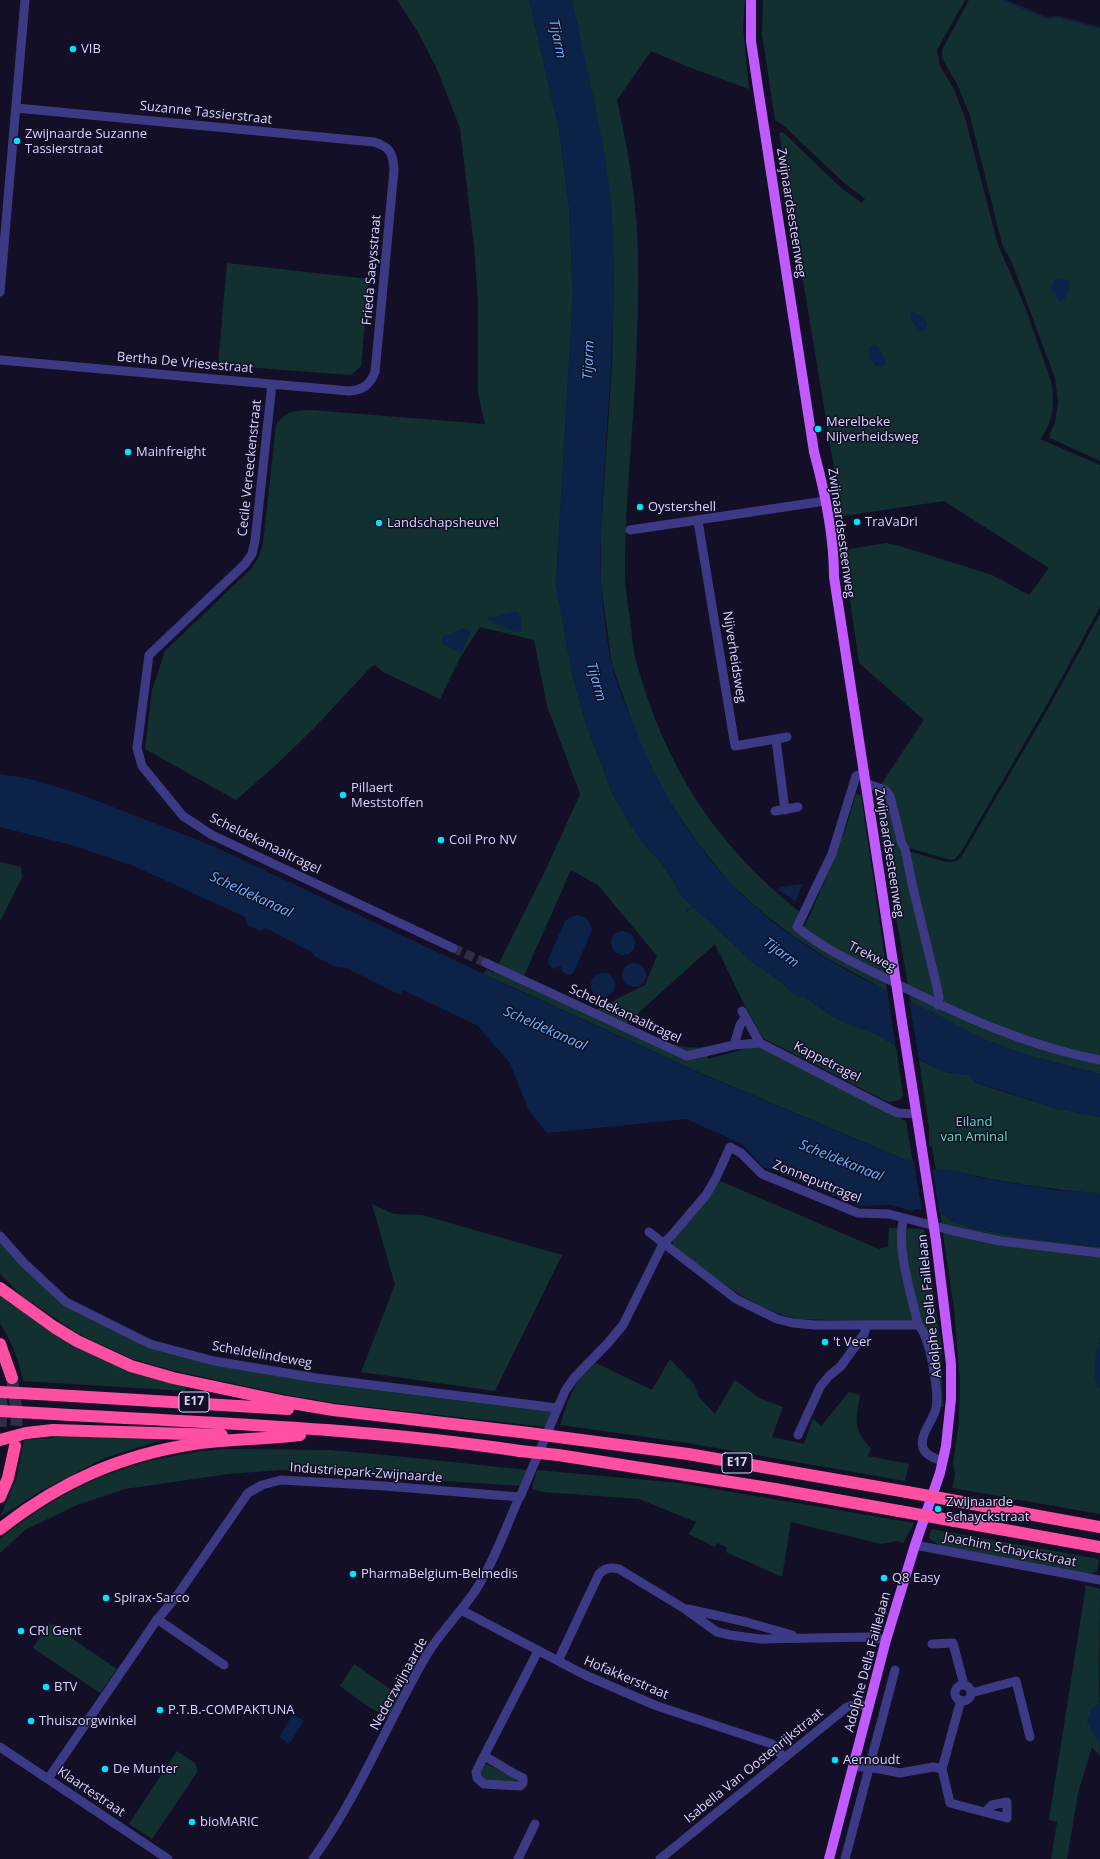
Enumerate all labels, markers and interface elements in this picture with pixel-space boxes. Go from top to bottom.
water label: Tijarm [545,18,569,60]
place label: VIB [81,41,101,57]
marker: VIB [68,44,78,54]
street label: Suzanne Tassierstraat [139,98,273,128]
place label: Zwijnaarde Suzanne Tassierstraat [25,126,147,157]
marker: Zwijnaarde Suzanne Tassierstraat [12,136,22,146]
street label: Zwijnaardsesteenweg [773,147,809,279]
street label: Frieda Saeysstraat [359,214,385,326]
water label: Tijarm [580,340,598,380]
street label: Bertha De Vriesestraat [116,349,254,377]
street label: Cecile Vereeckenstraat [235,399,265,537]
place label: Merelbeke Nijverheidsweg [826,414,919,445]
marker: Merelbeke Nijverheidsweg [813,424,823,434]
place label: Mainfreight [136,444,206,460]
marker: Mainfreight [123,447,133,457]
street label: Zwijnaardsesteenweg [824,467,858,599]
place label: Oystershell [648,499,716,515]
marker: Oystershell [635,502,645,512]
place label: TraVaDri [865,514,918,530]
place label: Landschapsheuvel [387,515,499,531]
marker: TraVaDri [852,517,862,527]
marker: Landschapsheuvel [374,518,384,528]
street label: Nijverheidsweg [719,610,749,704]
water label: Tijarm [582,661,610,703]
place label: Pillaert Meststoffen [351,780,423,811]
street label: Zwijnaardsesteenweg [871,787,907,919]
marker: Pillaert Meststoffen [338,790,348,800]
street label: Scheldekanaaltragel [207,810,323,878]
place label: Coil Pro NV [449,832,517,848]
marker: Coil Pro NV [436,835,446,845]
water label: Scheldekanaal [207,869,295,921]
water label: Tijarm [760,935,802,971]
street label: Trekweg [846,938,898,976]
street label: Scheldekanaaltragel [567,981,683,1047]
water label: Scheldekanaal [501,1003,589,1055]
street label: Kappetragel [791,1038,863,1086]
park label: Eiland van Aminal [940,1114,1008,1145]
water label: Scheldekanaal [796,1136,886,1186]
street label: Zonneputtragel [771,1157,863,1207]
street label: Adolphe Della Faillelaan [915,1233,945,1379]
place label: 't Veer [833,1334,872,1350]
marker: 't Veer [820,1337,830,1347]
street label: Scheldelindeweg [211,1339,313,1371]
road number: E17 [179,1392,209,1412]
road number: E17 [722,1453,752,1473]
street label: Industriepark-Zwijnaarde [289,1460,443,1486]
place label: Zwijnaarde Schayckstraat [946,1494,1029,1525]
marker: Zwijnaarde Schayckstraat [933,1504,943,1514]
street label: Joachim Schayckstraat [942,1529,1078,1571]
place label: PharmaBelgium-Belmedis [361,1566,518,1582]
marker: PharmaBelgium-Belmedis [348,1569,358,1579]
place label: Q8 Easy [892,1570,940,1586]
marker: Q8 Easy [879,1573,889,1583]
place label: Spirax-Sarco [114,1590,190,1606]
street label: Adolphe Della Faillelaan [842,1590,894,1734]
marker: Spirax-Sarco [101,1593,111,1603]
place label: CRI Gent [29,1623,82,1639]
marker: CRI Gent [16,1626,26,1636]
street label: Nederzwijnaarde [367,1635,431,1733]
street label: Hofakkerstraat [581,1653,671,1703]
place label: BTV [54,1679,77,1695]
marker: BTV [41,1682,51,1692]
place label: P.T.B.-COMPAKTUNA [168,1702,294,1718]
marker: P.T.B.-COMPAKTUNA [155,1705,165,1715]
street label: Isabella Van Oostenrijkstraat [682,1705,826,1827]
place label: Thuiszorgwinkel [39,1713,137,1729]
marker: Thuiszorgwinkel [26,1716,36,1726]
place label: Aernoudt [843,1752,900,1768]
marker: Aernoudt [830,1755,840,1765]
place label: De Munter [113,1761,178,1777]
street label: Klaartestraat [54,1764,128,1820]
marker: De Munter [100,1764,110,1774]
place label: bioMARIC [200,1814,259,1830]
marker: bioMARIC [187,1817,197,1827]

